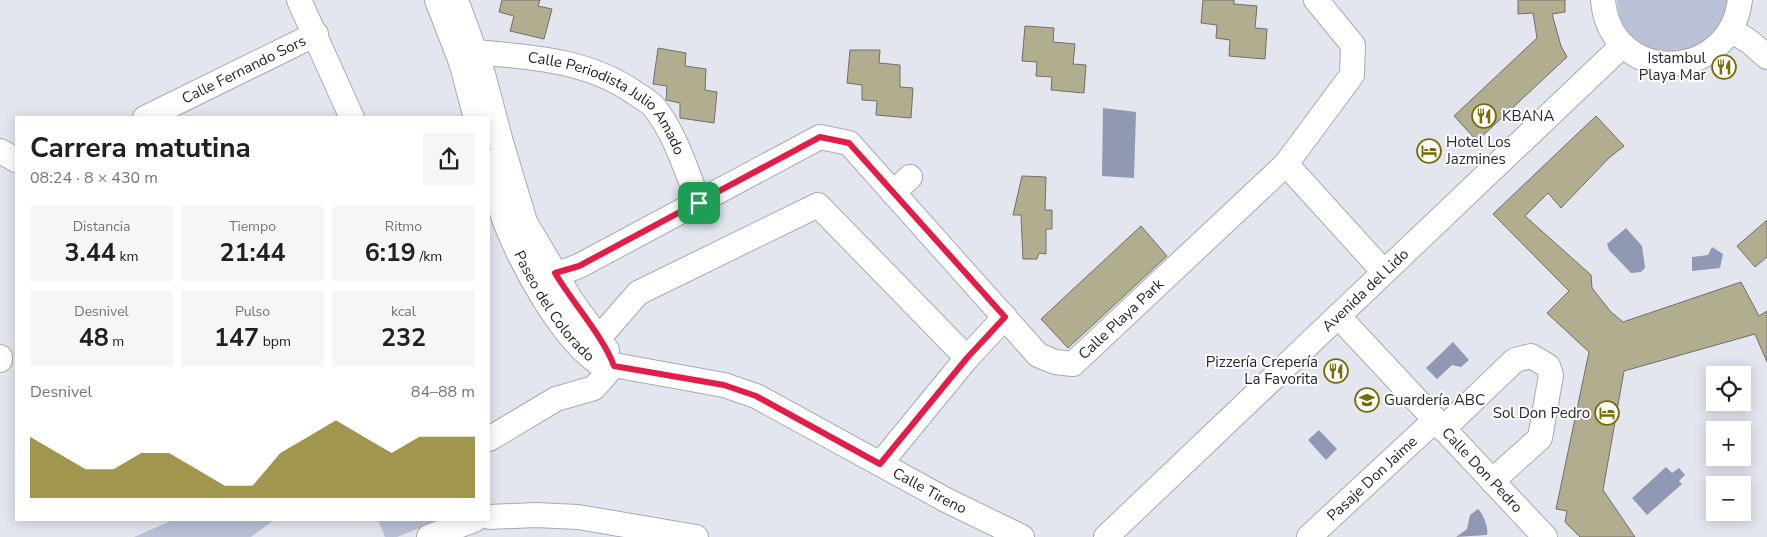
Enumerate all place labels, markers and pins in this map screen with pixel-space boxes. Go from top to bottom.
place label: Istambul Playa Mar [1639,48,1707,85]
restaurant icon: Istambul Playa Mar [1711,54,1737,80]
restaurant icon: KBANA [1471,103,1497,129]
place label: KBANA [1502,106,1554,126]
place label: Hotel Los Jazmines [1445,132,1511,169]
hotel icon: Hotel Los Jazmines [1416,138,1442,164]
pin [678,182,720,224]
place label: Pizzería Crepería La Favorita [1206,352,1318,389]
restaurant icon: Pizzería Crepería La Favorita [1323,358,1349,384]
school or university icon: Guardería ABC [1354,387,1380,413]
place label: Guardería ABC [1384,390,1485,410]
hotel icon: Sol Don Pedro [1594,400,1620,426]
place label: Sol Don Pedro [1493,403,1590,423]

